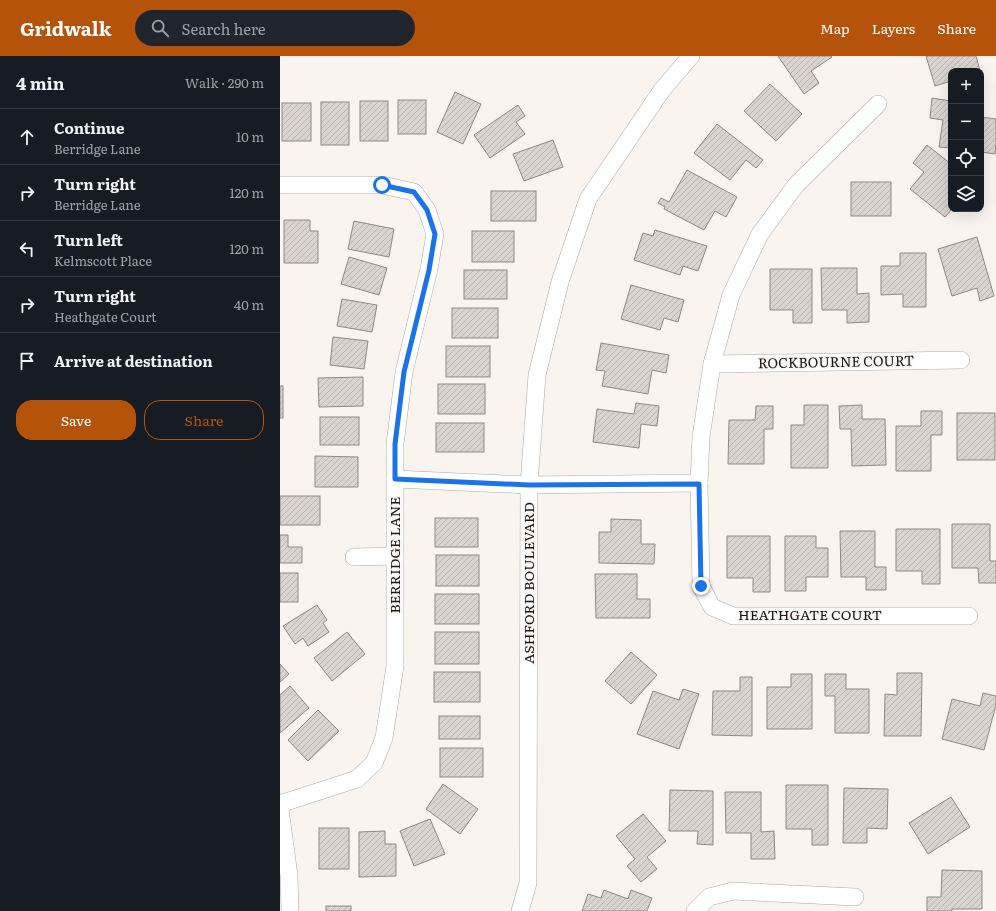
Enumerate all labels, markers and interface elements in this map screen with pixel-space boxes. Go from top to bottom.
search box [135,10,415,46]
text: Gridwalk [20,14,111,42]
icon: search [149,17,171,39]
text: Search here [181,17,266,40]
text: Map [820,18,850,38]
text: Layers [872,18,915,38]
text: Share [937,18,976,38]
map controls [948,68,984,212]
button: + [948,68,984,104]
text: 4 min [16,70,65,95]
text: Walk · 290 m [185,73,264,92]
button: − [948,104,984,140]
text: Continue [54,116,124,139]
icon: ahead [16,126,38,148]
text: 10 m [236,127,264,146]
text: Berridge Lane [54,139,141,158]
button: locate [948,140,984,176]
text: Turn right [54,172,136,195]
route start [373,176,391,194]
button: layers [948,176,984,212]
icon: right [16,182,38,204]
text: 120 m [229,183,264,202]
text: Berridge Lane [54,195,141,214]
text: Turn left [54,228,123,251]
icon: left [16,238,38,260]
text: 120 m [229,239,264,258]
text: Kelmscott Place [54,251,152,270]
text: Turn right [54,284,136,307]
icon: right [16,294,38,316]
text: 40 m [234,295,264,314]
text: Heathgate Court [54,307,157,326]
text: Arrive at destination [54,349,213,372]
icon: arrive [16,350,38,372]
street label: ROCKBOURNE COURT [758,350,914,372]
button: Save [16,400,136,440]
button: Share [144,400,264,440]
street label: BERRIDGE LANE [384,496,404,613]
street label: ASHFORD BOULEVARD [518,502,538,664]
route end [692,577,710,595]
street label: HEATHGATE COURT [738,604,882,624]

